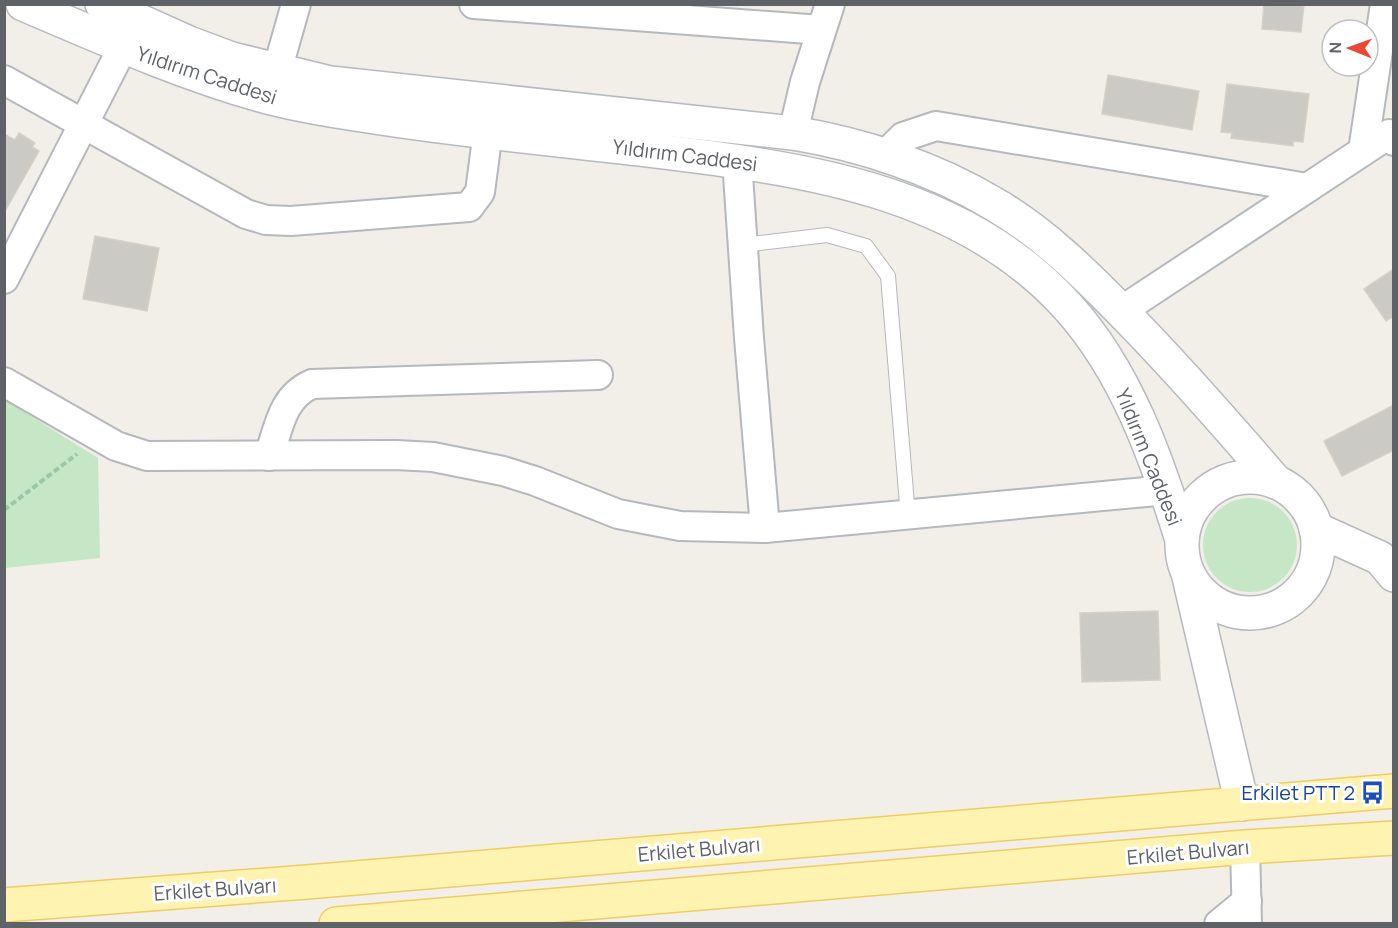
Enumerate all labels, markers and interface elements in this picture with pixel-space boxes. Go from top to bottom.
north arrow [1320,18,1380,78]
street label: Yıldırım Caddesi [133,40,281,110]
text: N [1324,42,1346,54]
street label: Yıldırım Caddesi [611,133,759,177]
street label: Yıldırım Caddesi [1109,384,1189,530]
place label: Erkilet PTT 2 [1241,779,1355,806]
bus stop icon: Erkilet PTT 2 [1360,779,1386,805]
street label: Erkilet Bulvarı [637,830,761,868]
street label: Erkilet Bulvarı [1126,833,1250,871]
street label: Erkilet Bulvarı [153,871,277,907]

